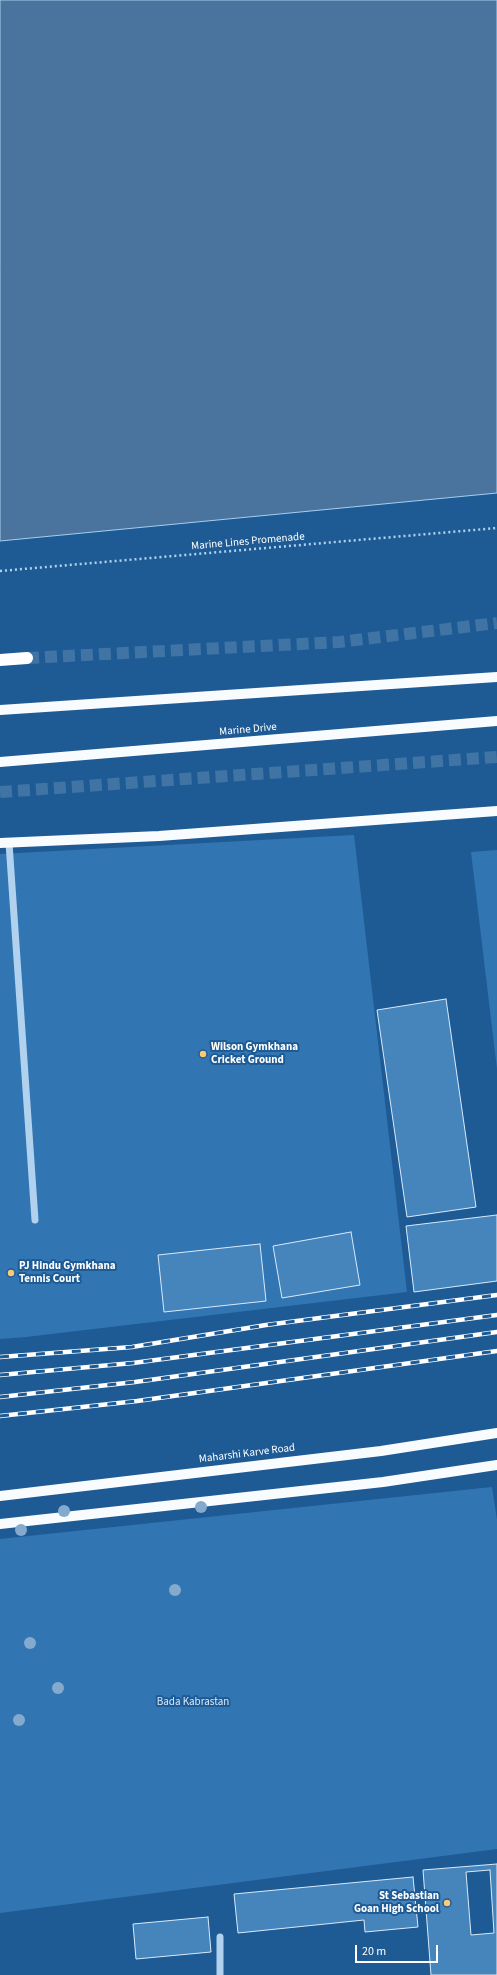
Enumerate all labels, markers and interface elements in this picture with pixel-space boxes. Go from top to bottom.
street label: Marine Lines Promenade [191,530,305,554]
street label: Marine Drive [219,721,277,739]
place label: Wilson Gymkhana Cricket Ground [211,1041,298,1067]
marker: Wilson Gymkhana Cricket Ground [198,1049,208,1059]
place label: PJ Hindu Gymkhana Tennis Court [19,1260,116,1286]
marker: PJ Hindu Gymkhana Tennis Court [6,1268,16,1278]
street label: Maharshi Karve Road [198,1442,296,1466]
park label: Bada Kabrastan [157,1696,229,1710]
place label: St Sebastian Goan High School [354,1890,439,1916]
marker: St Sebastian Goan High School [442,1898,452,1908]
scale bar [357,1937,440,1963]
text: 20 m [362,1943,386,1960]

